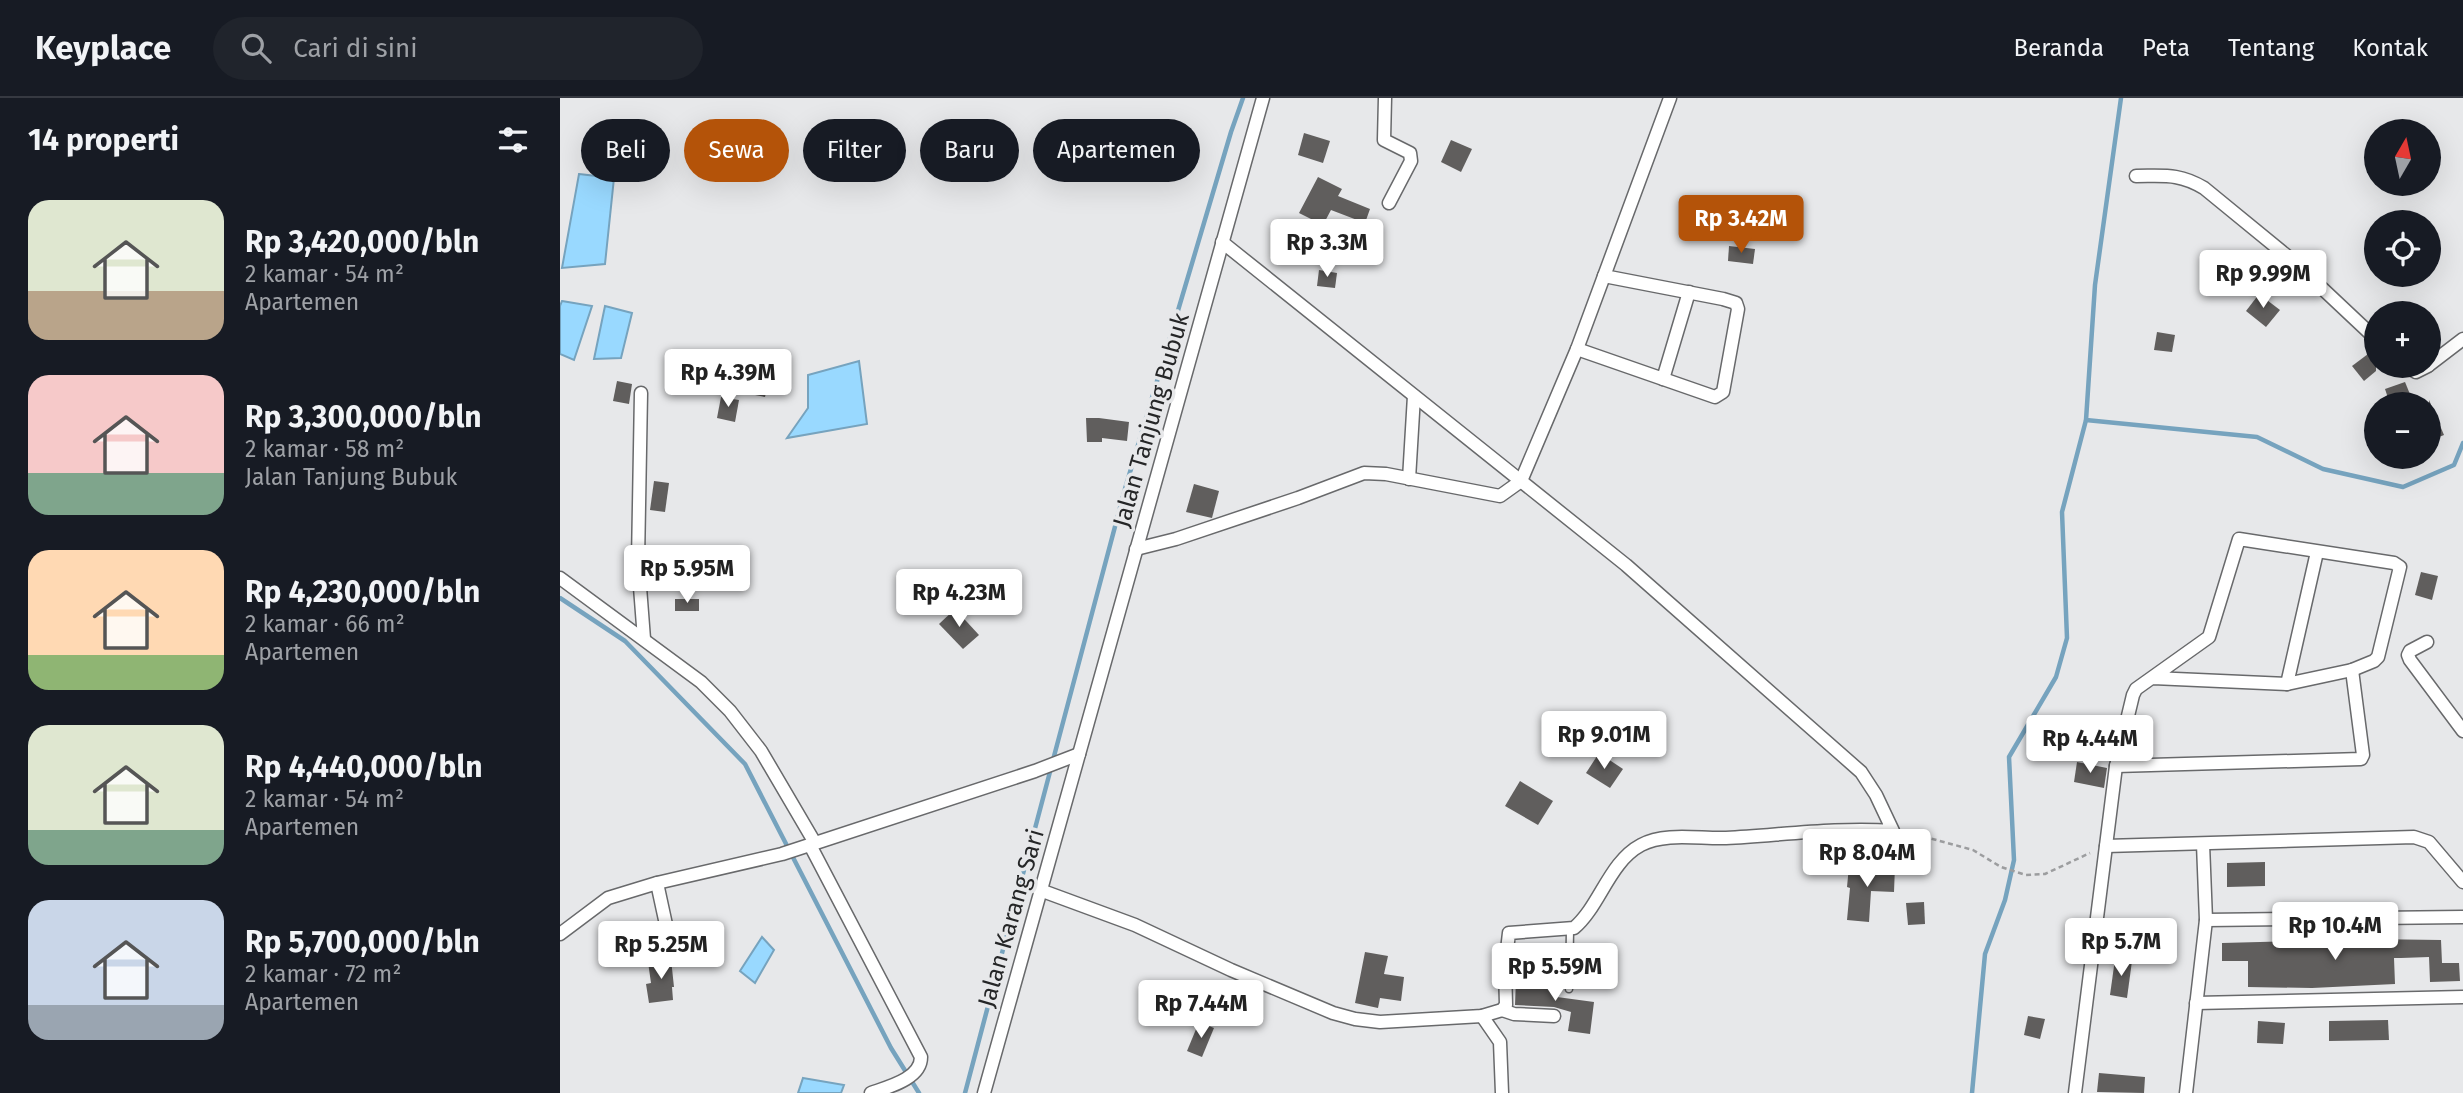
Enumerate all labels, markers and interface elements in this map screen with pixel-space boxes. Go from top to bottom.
search box [213,17,703,80]
text: Keyplace [35,28,171,68]
icon: search [237,29,275,67]
text: Cari di sini [293,33,418,64]
text: Beranda [2013,34,2104,62]
text: Peta [2142,34,2190,62]
text: Tentang [2228,34,2314,62]
text: Kontak [2352,34,2428,62]
chip: Beli [581,119,670,182]
chip: Sewa [684,119,789,182]
chip: Filter [803,119,906,182]
chip: Baru [920,119,1019,182]
chip: Apartemen [1033,119,1200,182]
north arrow [2364,119,2441,196]
map controls [2364,119,2441,469]
icon: filters [494,121,532,159]
text: 14 properti [28,122,179,158]
pin: Rp 3.42M [1669,195,1813,255]
text: Rp 3.42M [1695,204,1787,232]
button: locate [2364,210,2441,287]
pin: Rp 3.3M [1262,220,1392,279]
text: Rp 3,420,000/bln [245,224,479,260]
icon: home [84,228,168,312]
text: Rp 3.3M [1286,228,1368,256]
pin: Rp 9.99M [2191,250,2335,310]
text: Rp 9.99M [2215,259,2311,287]
text: 2 kamar · 54 m² [245,260,404,288]
text: Apartemen [245,288,359,316]
button: + [2364,301,2441,378]
street label: Jalan Tanjung Bubuk [1107,309,1195,530]
pin: Rp 4.39M [656,350,800,409]
text: Rp 4.39M [681,358,775,386]
button: − [2364,392,2441,469]
text: Rp 3,300,000/bln [245,399,482,435]
icon: home [84,403,168,487]
text: 2 kamar · 58 m² [245,435,404,463]
text: Jalan Tanjung Bubuk [245,463,457,491]
pin: Rp 5.95M [615,546,759,605]
text: Rp 5.95M [640,554,734,582]
pin: Rp 4.23M [887,570,1031,629]
text: Rp 4,230,000/bln [245,574,480,610]
icon: home [84,578,168,662]
text: Rp 4.23M [912,578,1006,606]
text: 2 kamar · 66 m² [245,610,405,638]
text: Apartemen [245,638,359,666]
pin: Rp 9.01M [1532,712,1676,771]
pin: Rp 4.44M [2018,716,2162,775]
text: Rp 9.01M [1557,720,1651,748]
text: Rp 4.44M [2042,724,2138,752]
text: Rp 4,440,000/bln [245,749,483,785]
icon: home [84,753,168,837]
text: 2 kamar · 54 m² [245,785,404,813]
text: Apartemen [245,813,359,841]
street label: Jalan Karang Sari [972,826,1050,1010]
pin: Rp 8.04M [1795,830,1939,889]
text: Rp 8.04M [1819,838,1915,866]
pin: Rp 10.4M [2263,902,2407,962]
text: Rp 10.4M [2288,911,2382,939]
pin: Rp 5.7M [2056,918,2186,978]
pin: Rp 5.25M [589,922,733,981]
text: Rp 5,700,000/bln [245,924,480,960]
text: Rp 5.7M [2081,927,2161,955]
icon: home [84,928,168,1012]
text: Rp 5.25M [614,930,708,958]
pin: Rp 5.59M [1483,944,1627,1003]
text: Rp 5.59M [1508,952,1602,980]
text: 2 kamar · 72 m² [245,960,401,988]
pin: Rp 7.44M [1129,981,1273,1040]
text: Apartemen [245,988,359,1016]
text: Rp 7.44M [1154,989,1248,1017]

